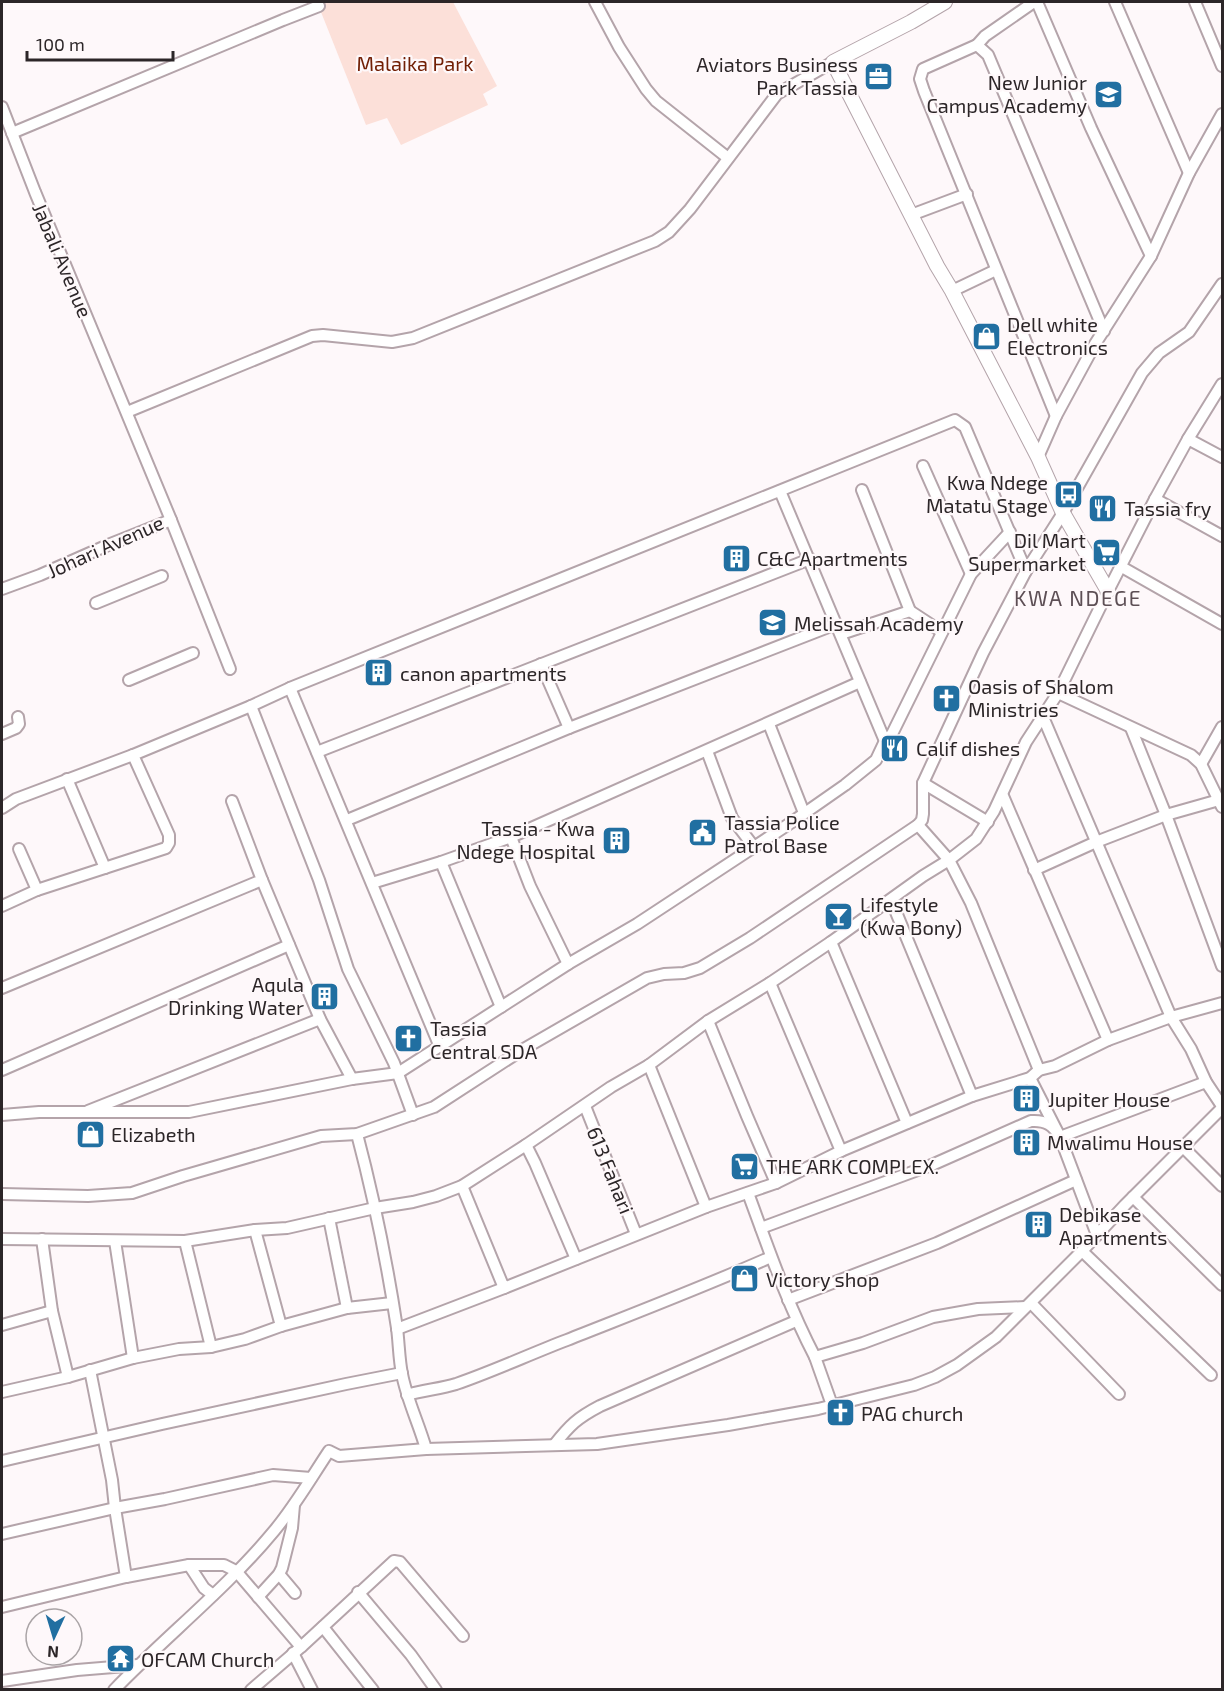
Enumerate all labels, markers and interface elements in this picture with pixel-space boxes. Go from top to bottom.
scale bar [27,24,172,62]
text: 100 m [36,33,85,55]
park label: Malaika Park [357,51,473,75]
place label: Aviators Business Park Tassia [696,52,858,99]
office icon: Aviators Business Park Tassia [863,60,895,92]
place label: New Junior Campus Academy [926,70,1087,117]
school or university icon: New Junior Campus Academy [1092,78,1124,110]
street label: Jabali Avenue [28,199,98,321]
place label: Dell white Electronics [1007,312,1108,359]
shop icon: Dell white Electronics [970,320,1002,352]
place label: Kwa Ndege Matatu Stage [926,470,1048,517]
bus stop icon: Kwa Ndege Matatu Stage [1053,478,1085,510]
restaurant icon: Tassia fry [1087,492,1119,524]
place label: Tassia fry [1124,496,1212,520]
street label: Johari Avenue [43,510,167,582]
place label: Dil Mart Supermarket [968,528,1086,575]
supermarket icon: Dil Mart Supermarket [1091,536,1123,568]
building icon: C&C Apartments [720,542,752,574]
place label: C&C Apartments [757,546,908,570]
district label: KWA NDEGE [1014,585,1142,610]
school or university icon: Melissah Academy [757,607,789,639]
place label: Melissah Academy [794,611,964,635]
building icon: canon apartments [363,657,395,689]
place label: canon apartments [400,661,567,685]
place label: Oasis of Shalom Ministries [968,674,1114,721]
church icon: Oasis of Shalom Ministries [931,682,963,714]
restaurant icon: Calif dishes [879,732,911,764]
place label: Calif dishes [916,736,1020,760]
place label: Tassia Police Patrol Base [724,810,840,857]
place label: Tassia - Kwa Ndege Hospital [456,816,595,863]
public building icon: Tassia Police Patrol Base [687,817,719,849]
building icon: Tassia - Kwa Ndege Hospital [600,824,632,856]
place label: Lifestyle (Kwa Bony) [860,892,962,939]
bar icon: Lifestyle (Kwa Bony) [823,900,855,932]
place label: Aqula Drinking Water [168,972,304,1019]
building icon: Aqula Drinking Water [309,980,341,1012]
place label: Tassia Central SDA [430,1016,538,1063]
church icon: Tassia Central SDA [393,1023,425,1055]
building icon: Jupiter House [1011,1083,1043,1115]
place label: Jupiter House [1048,1087,1170,1111]
shop icon: Elizabeth [74,1118,106,1150]
place label: Elizabeth [111,1122,196,1146]
street label: 613 Fahari [583,1123,639,1217]
building icon: Mwalimu House [1010,1126,1042,1158]
place label: Mwalimu House [1047,1130,1193,1154]
supermarket icon: THE ARK COMPLEX. [729,1150,761,1182]
place label: THE ARK COMPLEX. [766,1154,939,1178]
place label: Debikase Apartments [1059,1202,1167,1249]
building icon: Debikase Apartments [1022,1209,1054,1241]
shop icon: Victory shop [729,1263,761,1295]
place label: Victory shop [766,1267,879,1291]
church icon: PAG church [824,1397,856,1429]
place label: PAG church [861,1401,963,1425]
north arrow [24,1607,84,1667]
text: N [46,1643,59,1662]
temple icon: OFCAM Church [104,1643,136,1675]
place label: OFCAM Church [141,1647,274,1671]

